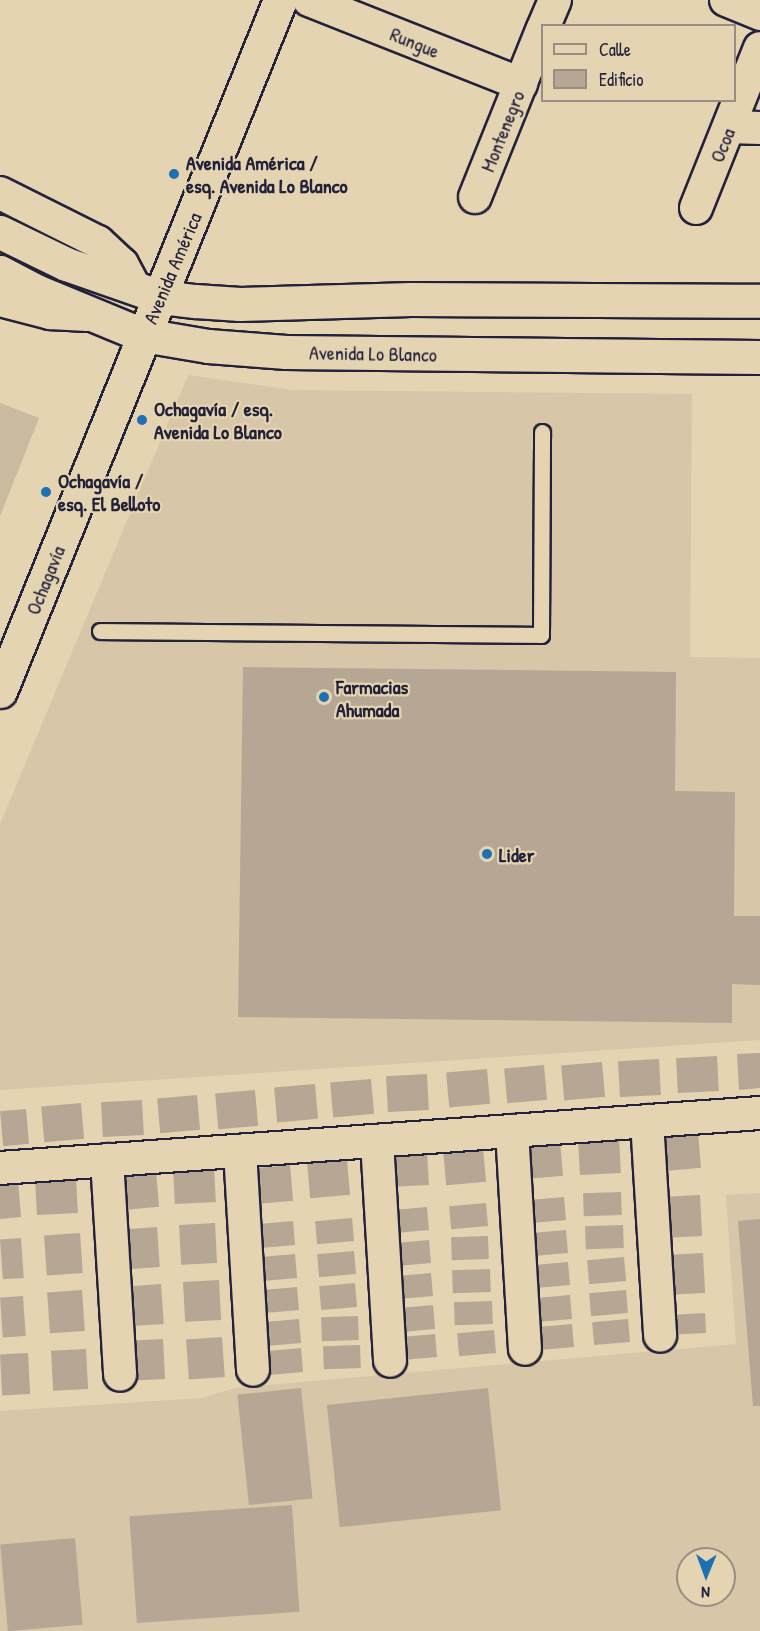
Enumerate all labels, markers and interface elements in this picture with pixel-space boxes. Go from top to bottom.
street label: Rungue [387,21,443,63]
legend [541,24,736,102]
text: Calle [599,37,631,62]
text: Edificio [599,67,643,92]
street label: Montenegro [475,87,529,175]
street label: Ocoa [704,124,740,166]
place label: Avenida América / esq. Avenida Lo Blanco [186,150,348,197]
marker: Avenida América / esq. Avenida Lo Blanco [167,167,181,181]
street label: Avenida América [138,209,206,327]
street label: Avenida Lo Blanco [309,340,437,366]
place label: Ochagavía / esq. Avenida Lo Blanco [154,396,282,443]
marker: Ochagavía / esq. Avenida Lo Blanco [135,413,149,427]
place label: Ochagavía / esq. El Belloto [58,468,160,515]
marker: Ochagavía / esq. El Belloto [39,485,53,499]
street label: Ochagavía [20,542,70,618]
place label: Farmacias Ahumada [336,674,408,721]
marker: Farmacias Ahumada [317,690,331,704]
place label: Lider [499,842,534,866]
marker: Lider [480,847,494,861]
north arrow [676,1547,736,1607]
text: N [701,1582,710,1604]

